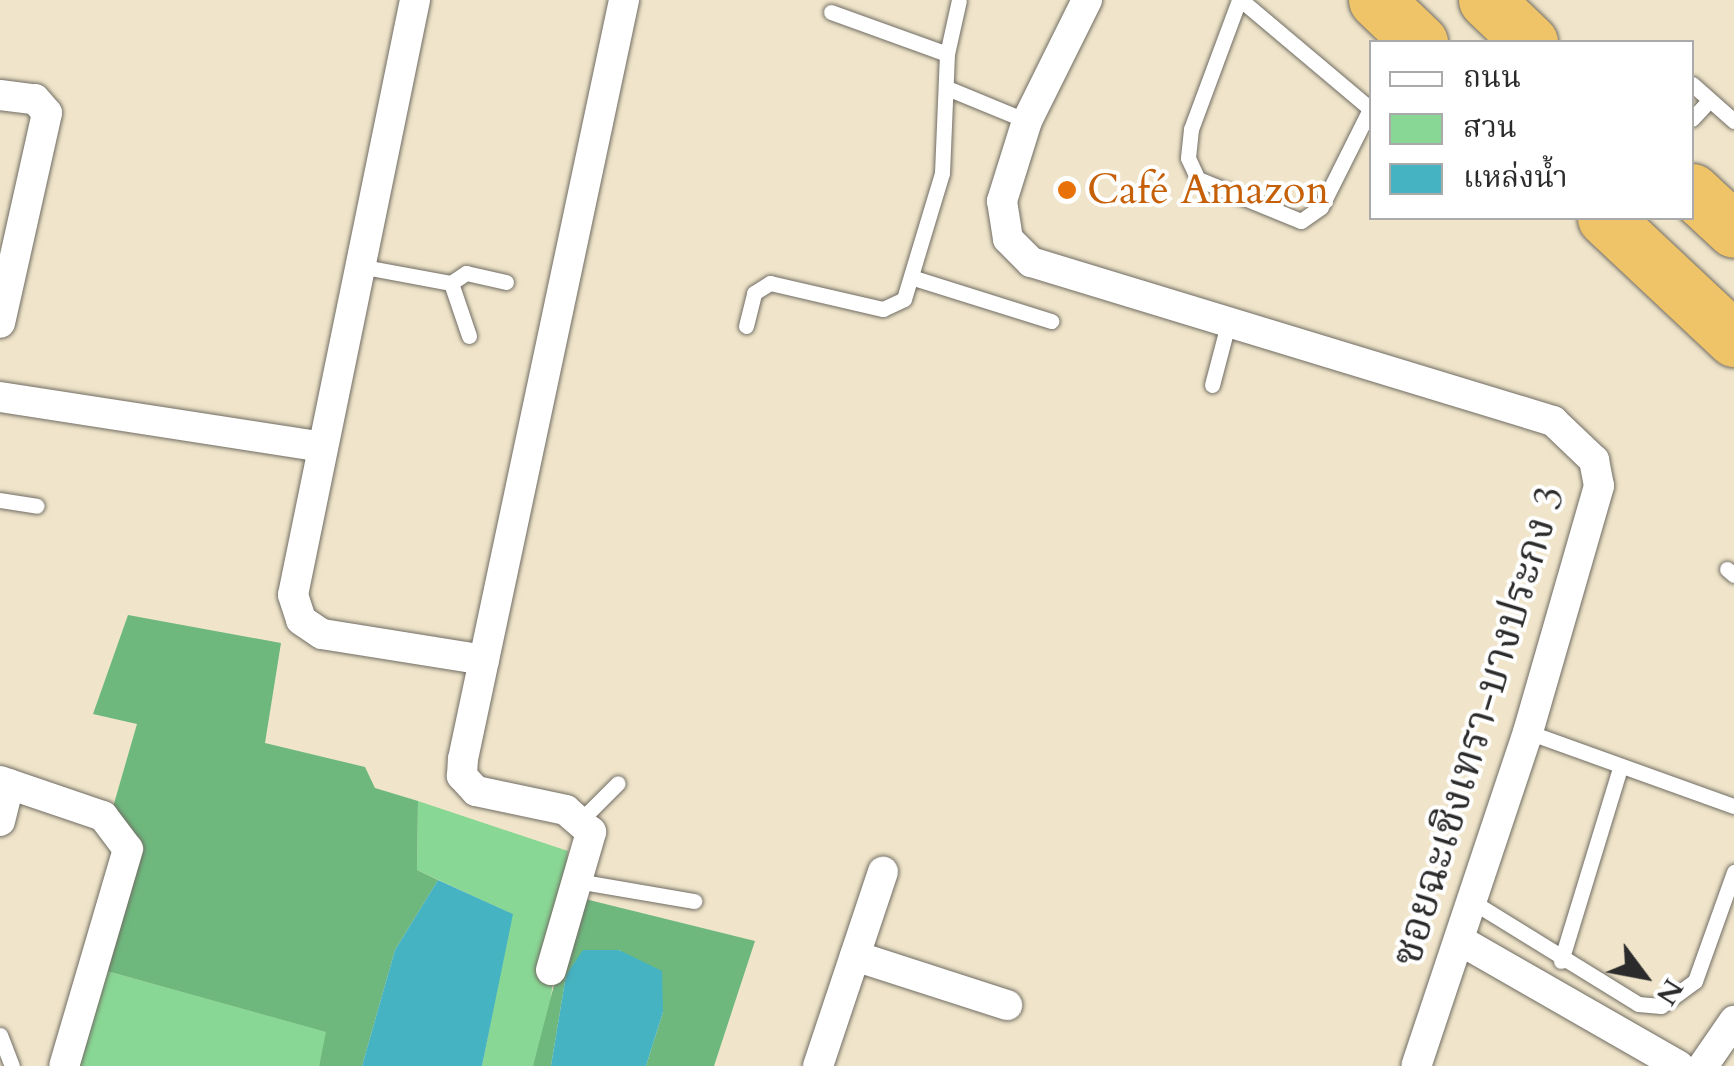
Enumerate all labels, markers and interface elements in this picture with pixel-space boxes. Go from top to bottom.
legend [1369,40,1694,220]
text: ถนน [1463,57,1521,98]
text: สวน [1463,107,1517,148]
text: แหล่งน้ำ [1463,157,1568,198]
place label: Café Amazon [1087,165,1329,215]
marker: Café Amazon [1056,179,1078,201]
street label: ซอยฉะเชิงเทรา-บางประกง 3 [1382,480,1576,972]
north arrow [1594,926,1694,1026]
text: N [1647,972,1692,1012]

